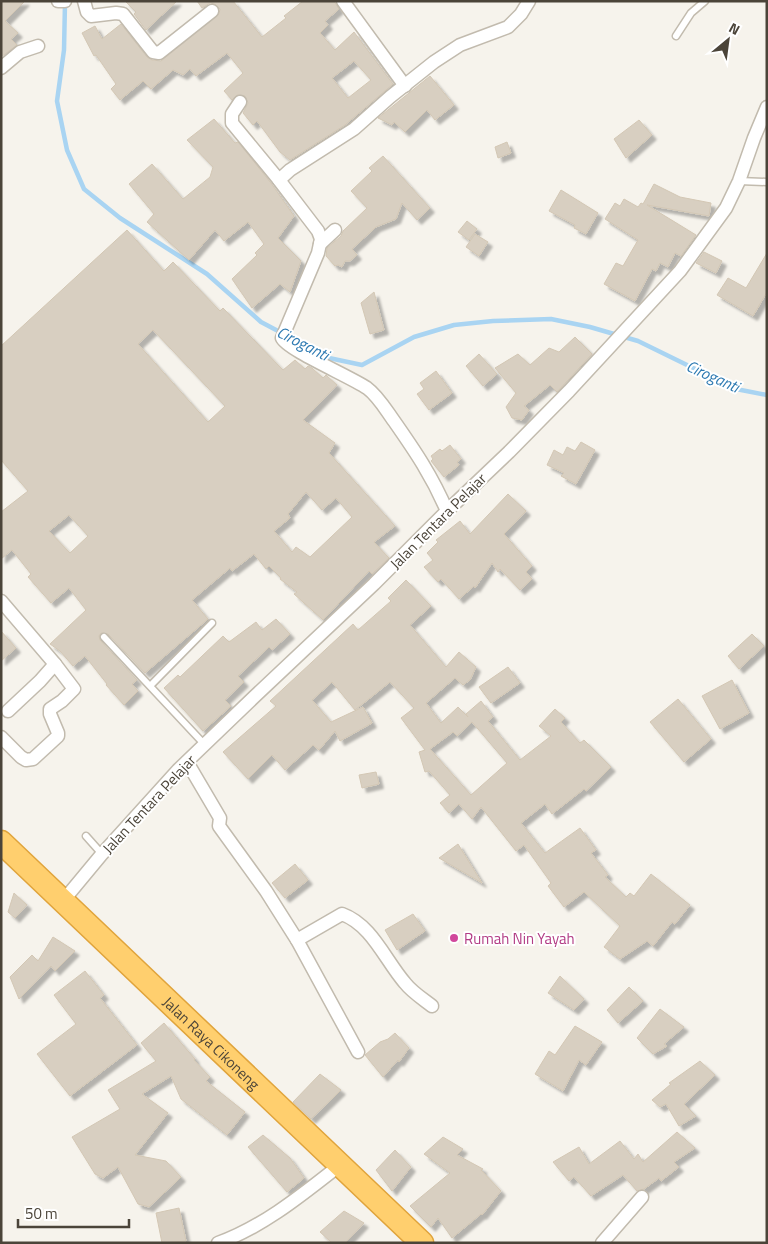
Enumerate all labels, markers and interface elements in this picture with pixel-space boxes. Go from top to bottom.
north arrow [703,15,753,65]
text: N [725,17,744,40]
water label: Ciroganti [273,320,335,367]
water label: Ciroganti [683,354,745,399]
street label: Jalan Tentara Pelajar [384,467,492,575]
street label: Jalan Tentara Pelajar [97,749,201,859]
place label: Rumah Nin Yayah [464,927,575,950]
marker: Rumah Nin Yayah [448,932,460,944]
street label: Jalan Raya Cikoneng [158,991,266,1095]
scale bar [18,1196,129,1228]
text: 50 m [25,1202,58,1225]

